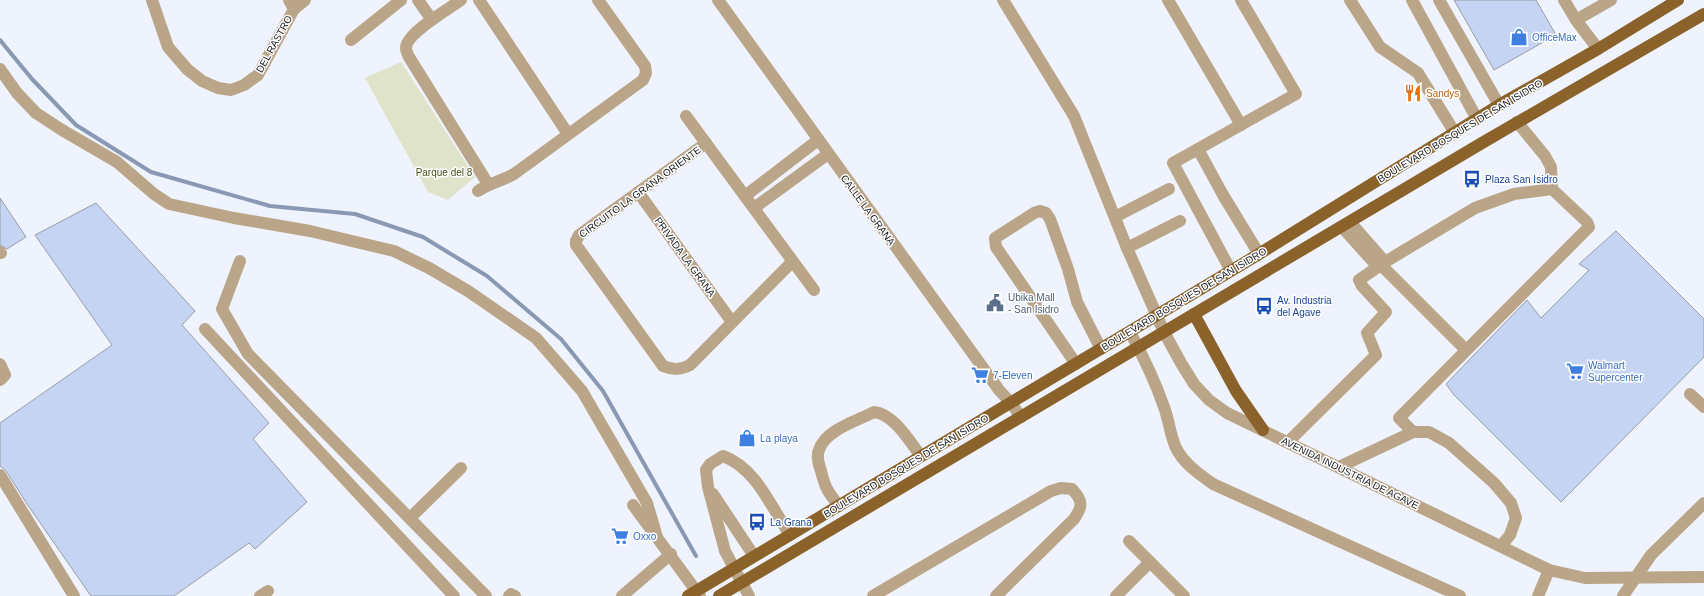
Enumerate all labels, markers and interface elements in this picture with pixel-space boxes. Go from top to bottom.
street label: DEL RASTRO [254,13,294,74]
shop icon: OfficeMax [1509,27,1529,47]
place label: OfficeMax [1532,32,1577,43]
street label: BOULEVARD BOSQUES DE SAN ISIDRO [1376,77,1545,185]
restaurant icon: Sandys [1403,83,1423,103]
place label: Sandys [1426,88,1459,99]
street label: CIRCUITO LA GRANA ORIENTE [577,144,703,240]
park label: Parque del 8 [416,167,473,178]
bus stop icon: Plaza San Isidro [1462,169,1482,189]
street label: CALLE LA GRANA [839,173,897,248]
place label: Plaza San Isidro [1485,174,1558,185]
street label: PRIVADA LA GRANA [653,215,718,299]
street label: BOULEVARD BOSQUES DE SAN ISIDRO [1100,245,1269,353]
place label: Ubika Mall - San Isidro [1008,292,1060,315]
public building icon: Ubika Mall - San Isidro [985,293,1005,313]
place label: Av. Industria del Agave [1277,295,1332,318]
bus stop icon: Av. Industria del Agave [1254,296,1274,316]
place label: Walmart Supercenter [1588,360,1643,383]
supermarket icon: Walmart Supercenter [1565,361,1585,381]
supermarket icon: 7-Eleven [970,365,990,385]
place label: 7-Eleven [993,370,1032,381]
street label: BOULEVARD BOSQUES DE SAN ISIDRO [822,412,991,520]
shop icon: La playa [737,428,757,448]
place label: La playa [760,433,798,444]
street label: AVENIDA INDUSTRIA DE AGAVE [1280,435,1421,511]
bus stop icon: La Grana [747,512,767,532]
place label: La Grana [770,517,812,528]
supermarket icon: Oxxo [610,526,630,546]
place label: Oxxo [633,531,657,542]

